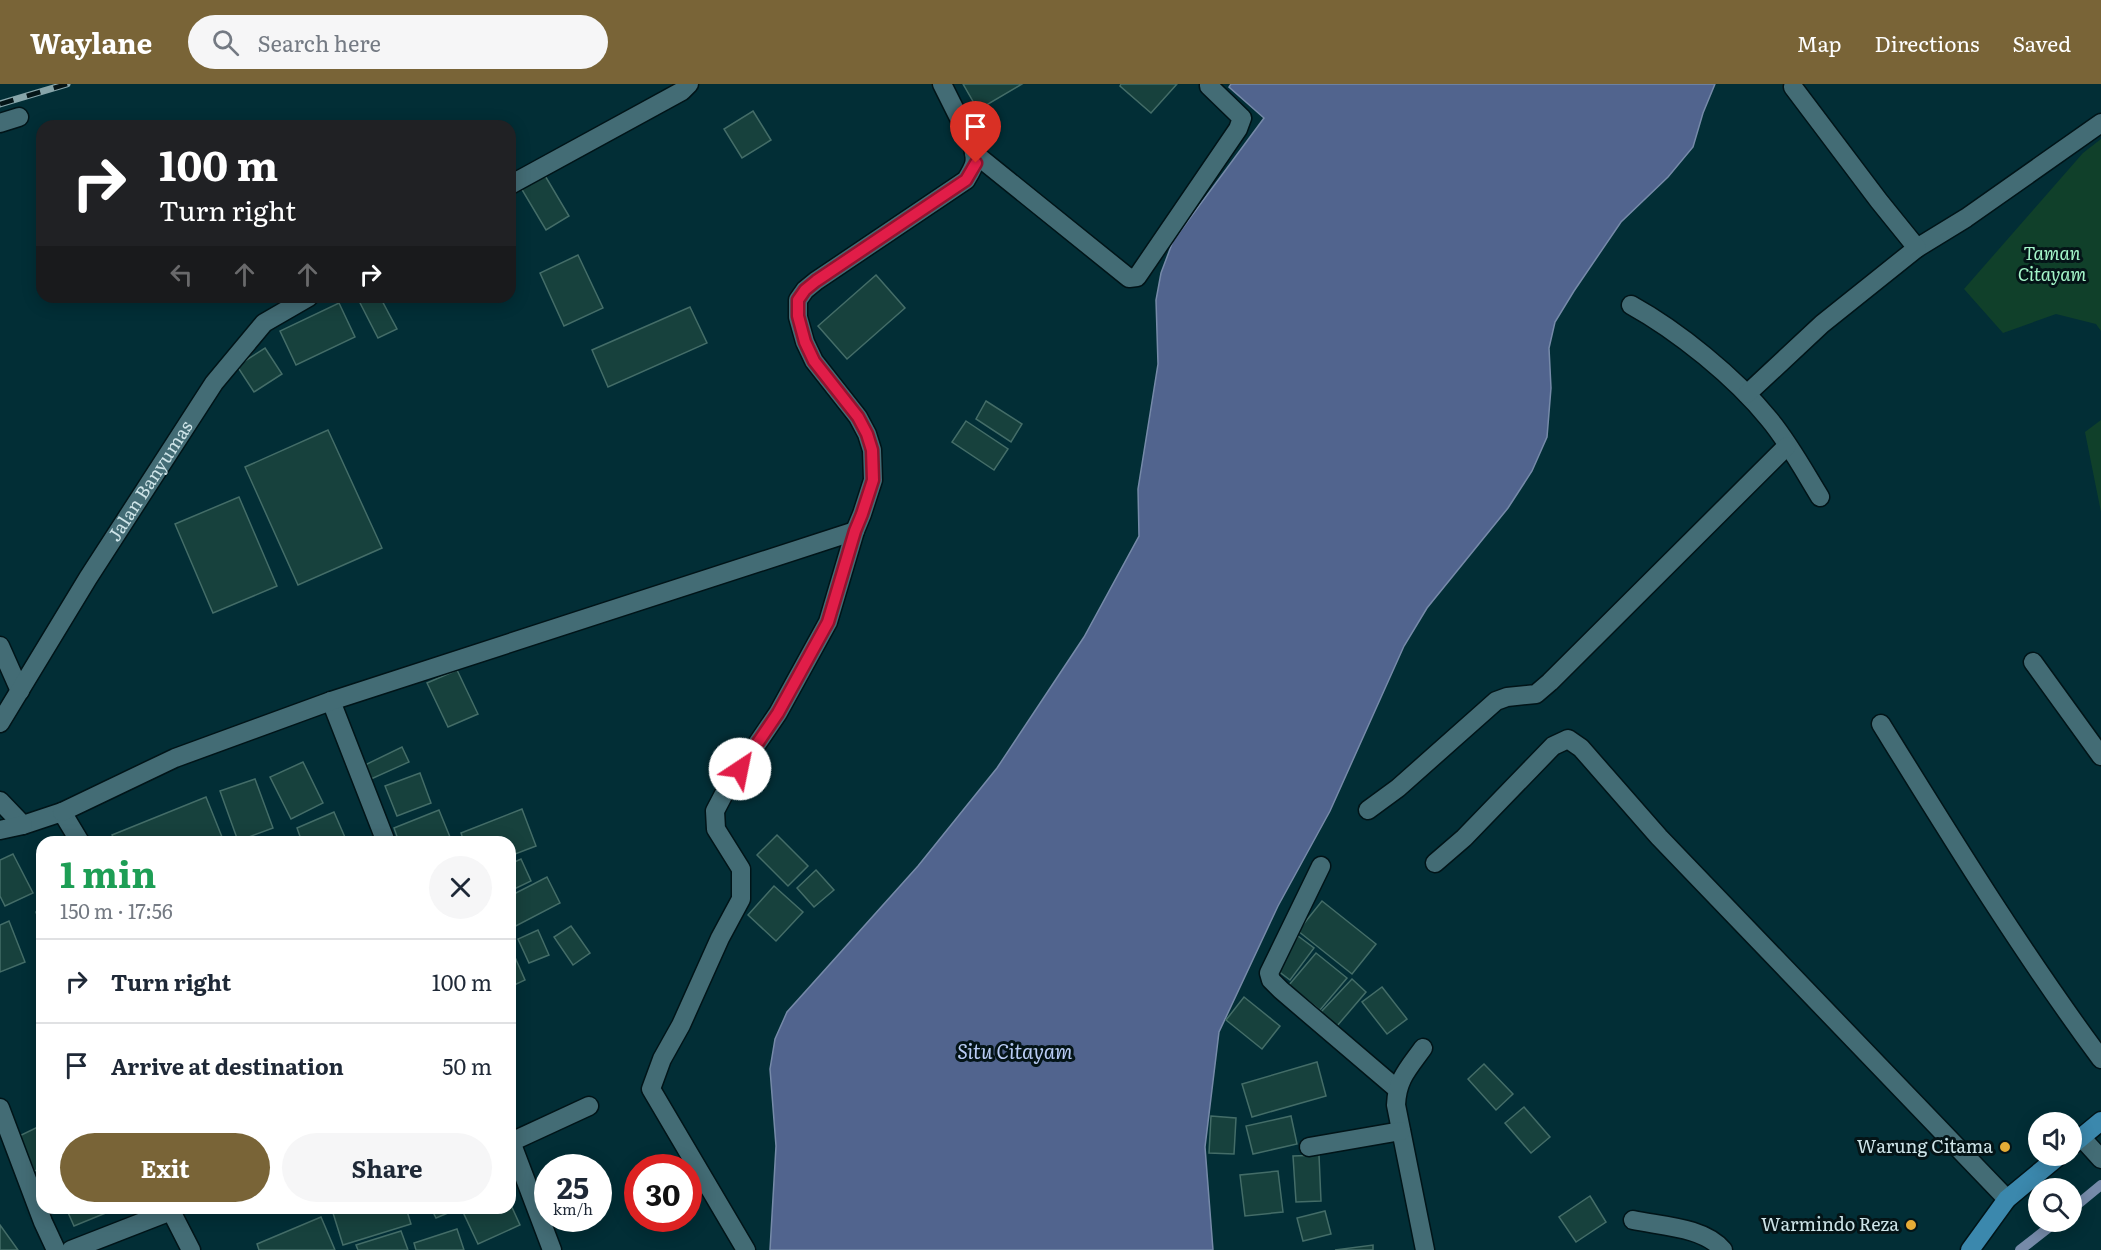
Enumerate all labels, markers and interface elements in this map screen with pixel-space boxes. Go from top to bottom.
search box [188,15,608,69]
text: Waylane [30,21,152,63]
icon: search [209,26,242,59]
text: Search here [257,26,381,59]
text: Map [1797,27,1842,58]
text: Directions [1875,27,1980,58]
text: Saved [2013,27,2071,58]
pin [950,101,1001,163]
icon: arrive [959,110,992,143]
text: 100 m [159,132,278,194]
icon: right [60,144,138,222]
text: Turn right [159,189,296,229]
park label: Taman Citayam [2018,239,2087,287]
icon: left [165,258,198,291]
icon: ahead [228,258,261,291]
icon: ahead [291,258,324,291]
icon: right [354,258,387,291]
street label: Jalan Banyumas [100,414,199,546]
position arrow [708,737,772,801]
text: 1 min [60,846,156,899]
button: close [429,856,492,919]
text: 150 m · 17:56 [60,895,173,925]
icon: right [60,965,93,998]
text: Turn right [111,965,231,998]
text: 100 m [432,965,492,998]
water label: Situ Citayam [957,1035,1073,1065]
icon: arrive [60,1049,93,1082]
text: Arrive at destination [111,1049,344,1082]
text: 50 m [442,1049,492,1082]
map controls [2028,1112,2082,1232]
button: sound [2028,1112,2082,1166]
place label: Warung Citama [1857,1132,1993,1159]
button: Exit [60,1133,270,1202]
button: Share [282,1133,492,1202]
marker: Warung Citama [1998,1140,2012,1154]
speed limit sign: 30 [624,1154,702,1232]
text: 25 [557,1164,589,1208]
button: search [2028,1178,2082,1232]
text: km/h [553,1197,593,1220]
place label: Warmindo Reza [1761,1210,1899,1237]
marker: Warmindo Reza [1904,1218,1918,1232]

